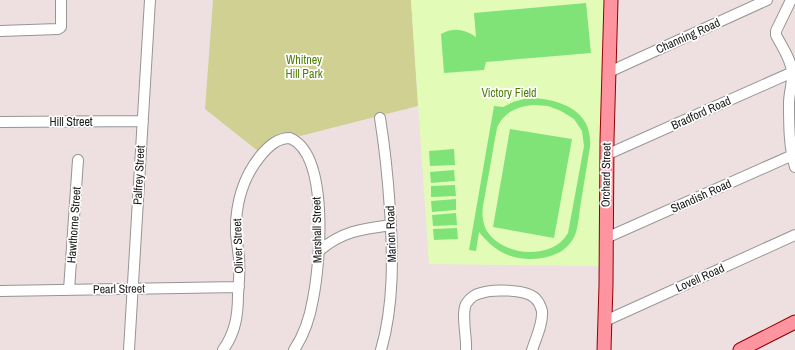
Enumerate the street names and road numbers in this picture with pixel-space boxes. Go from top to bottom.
street label: Channing Road [653,15,723,57]
street label: Bradford Road [669,93,733,133]
street label: Hill Street [49,114,93,130]
street label: Orchard Street [597,142,615,207]
street label: Palfrey Street [129,145,149,205]
street label: Standish Road [668,175,734,217]
street label: Hawthorne Street [63,186,85,264]
street label: Marshall Street [308,197,326,263]
street label: Marion Road [382,205,400,263]
street label: Oliver Street [229,218,247,274]
street label: Lovell Road [673,260,727,296]
street label: Pearl Street [93,281,145,297]

